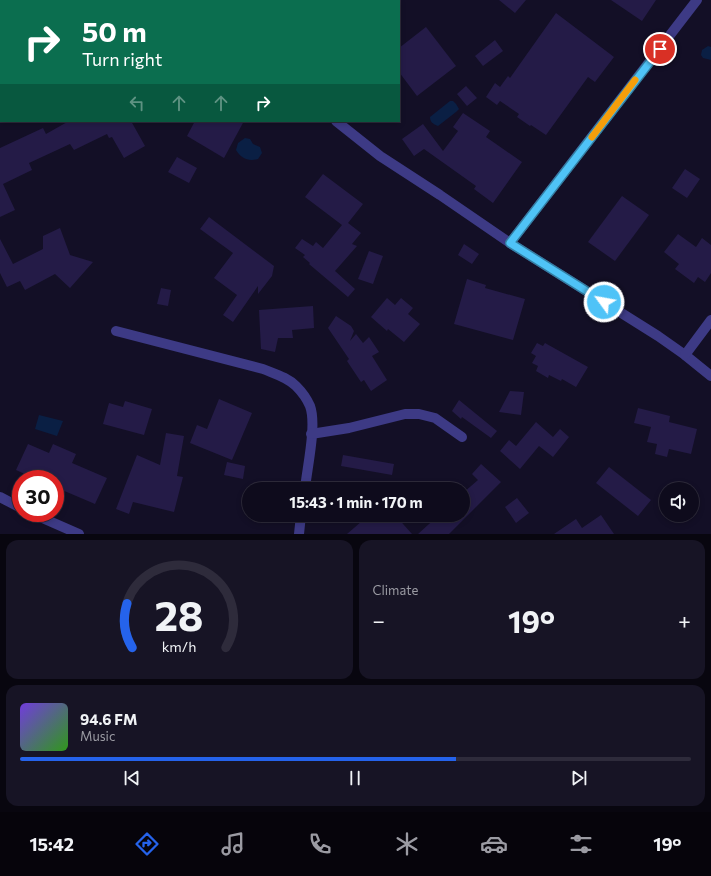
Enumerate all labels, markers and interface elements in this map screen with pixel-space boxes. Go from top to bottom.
text: 50 m [82,14,147,48]
icon: right [16,16,68,68]
pin [643,32,677,66]
icon: arrive [649,38,671,60]
text: Turn right [82,48,162,70]
icon: left [126,92,148,114]
icon: ahead [168,92,190,114]
icon: ahead [210,92,232,114]
icon: right [252,92,274,114]
position arrow [583,281,625,323]
speed limit sign: 30 [12,470,64,522]
map controls [659,482,699,522]
button: sound [659,482,699,522]
text: 15:43 · 1 min · 170 m [289,493,423,511]
text: Climate [373,582,418,598]
text: 28 [155,588,204,639]
text: 19° [508,602,555,639]
text: − [373,607,385,634]
text: + [678,607,691,634]
text: km/h [162,636,197,654]
text: 94.6 FM [80,710,137,728]
text: Music [80,728,115,744]
icon: previous [121,767,143,789]
icon: pause [344,767,366,789]
icon: next [568,767,590,789]
icon: directions [133,830,161,858]
icon: music [219,830,247,858]
icon: phone [306,830,334,858]
icon: climate [393,830,421,858]
icon: car [480,830,508,858]
icon: filters [567,830,595,858]
text: 15:42 [29,833,74,855]
text: 19° [653,833,682,855]

